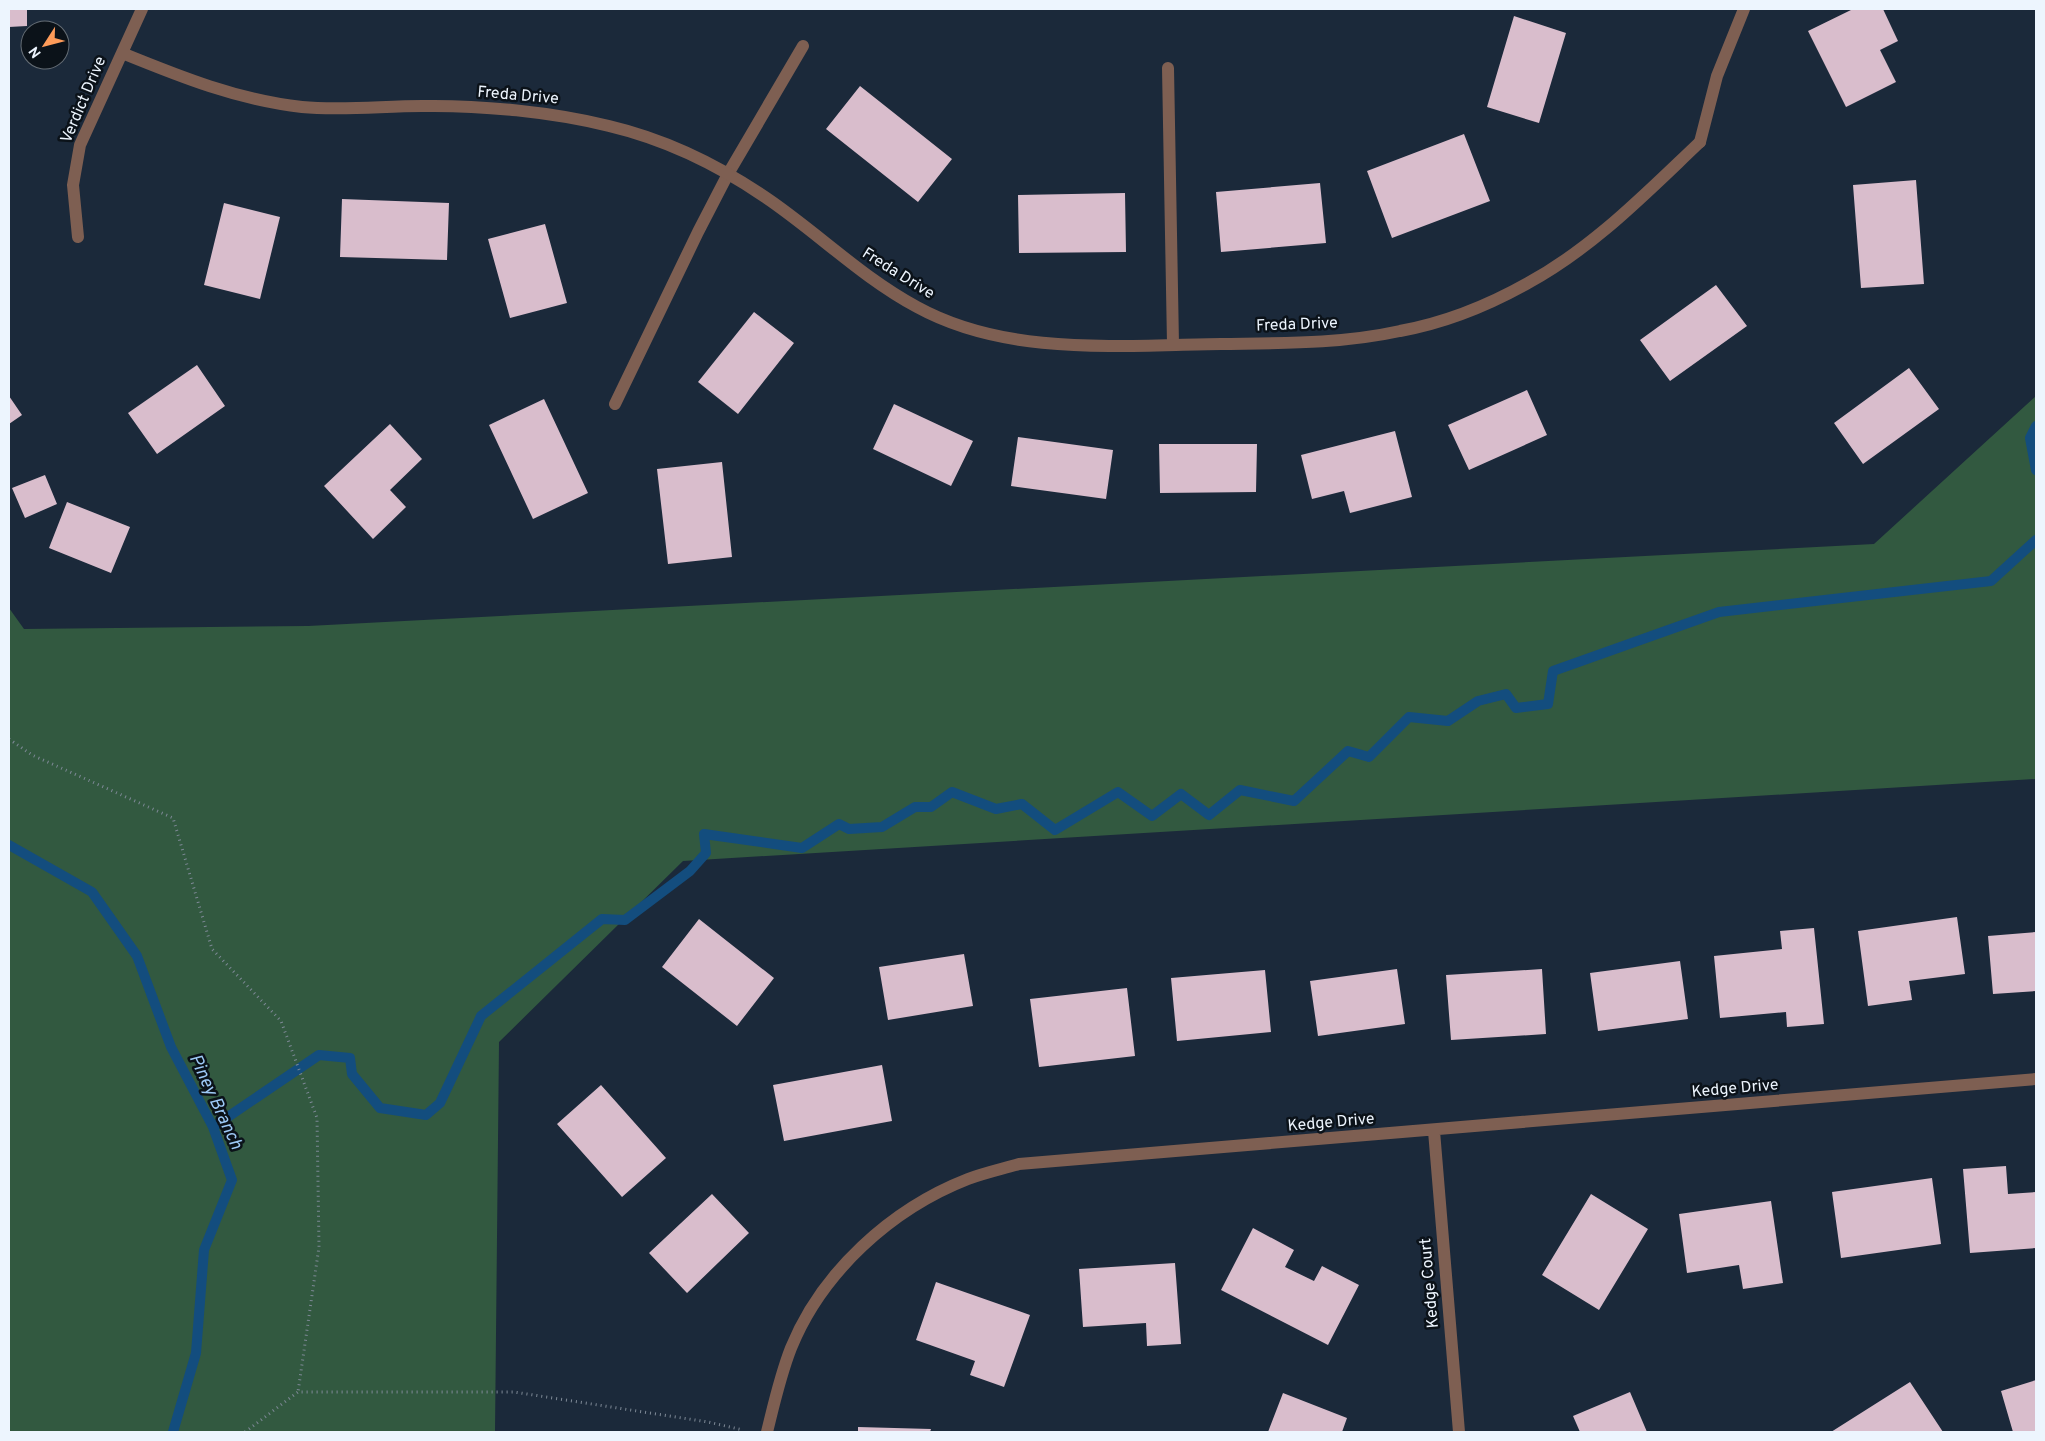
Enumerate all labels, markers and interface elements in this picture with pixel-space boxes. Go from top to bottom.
north arrow [20,20,70,70]
text: N [26,43,46,61]
street label: Verdict Drive [57,54,111,146]
street label: Freda Drive [476,82,560,110]
street label: Freda Drive [858,244,938,304]
street label: Freda Drive [1256,314,1338,336]
water label: Piney Branch [183,1051,247,1154]
street label: Kedge Drive [1691,1075,1779,1103]
street label: Kedge Drive [1287,1109,1375,1137]
street label: Kedge Court [1416,1237,1444,1329]

